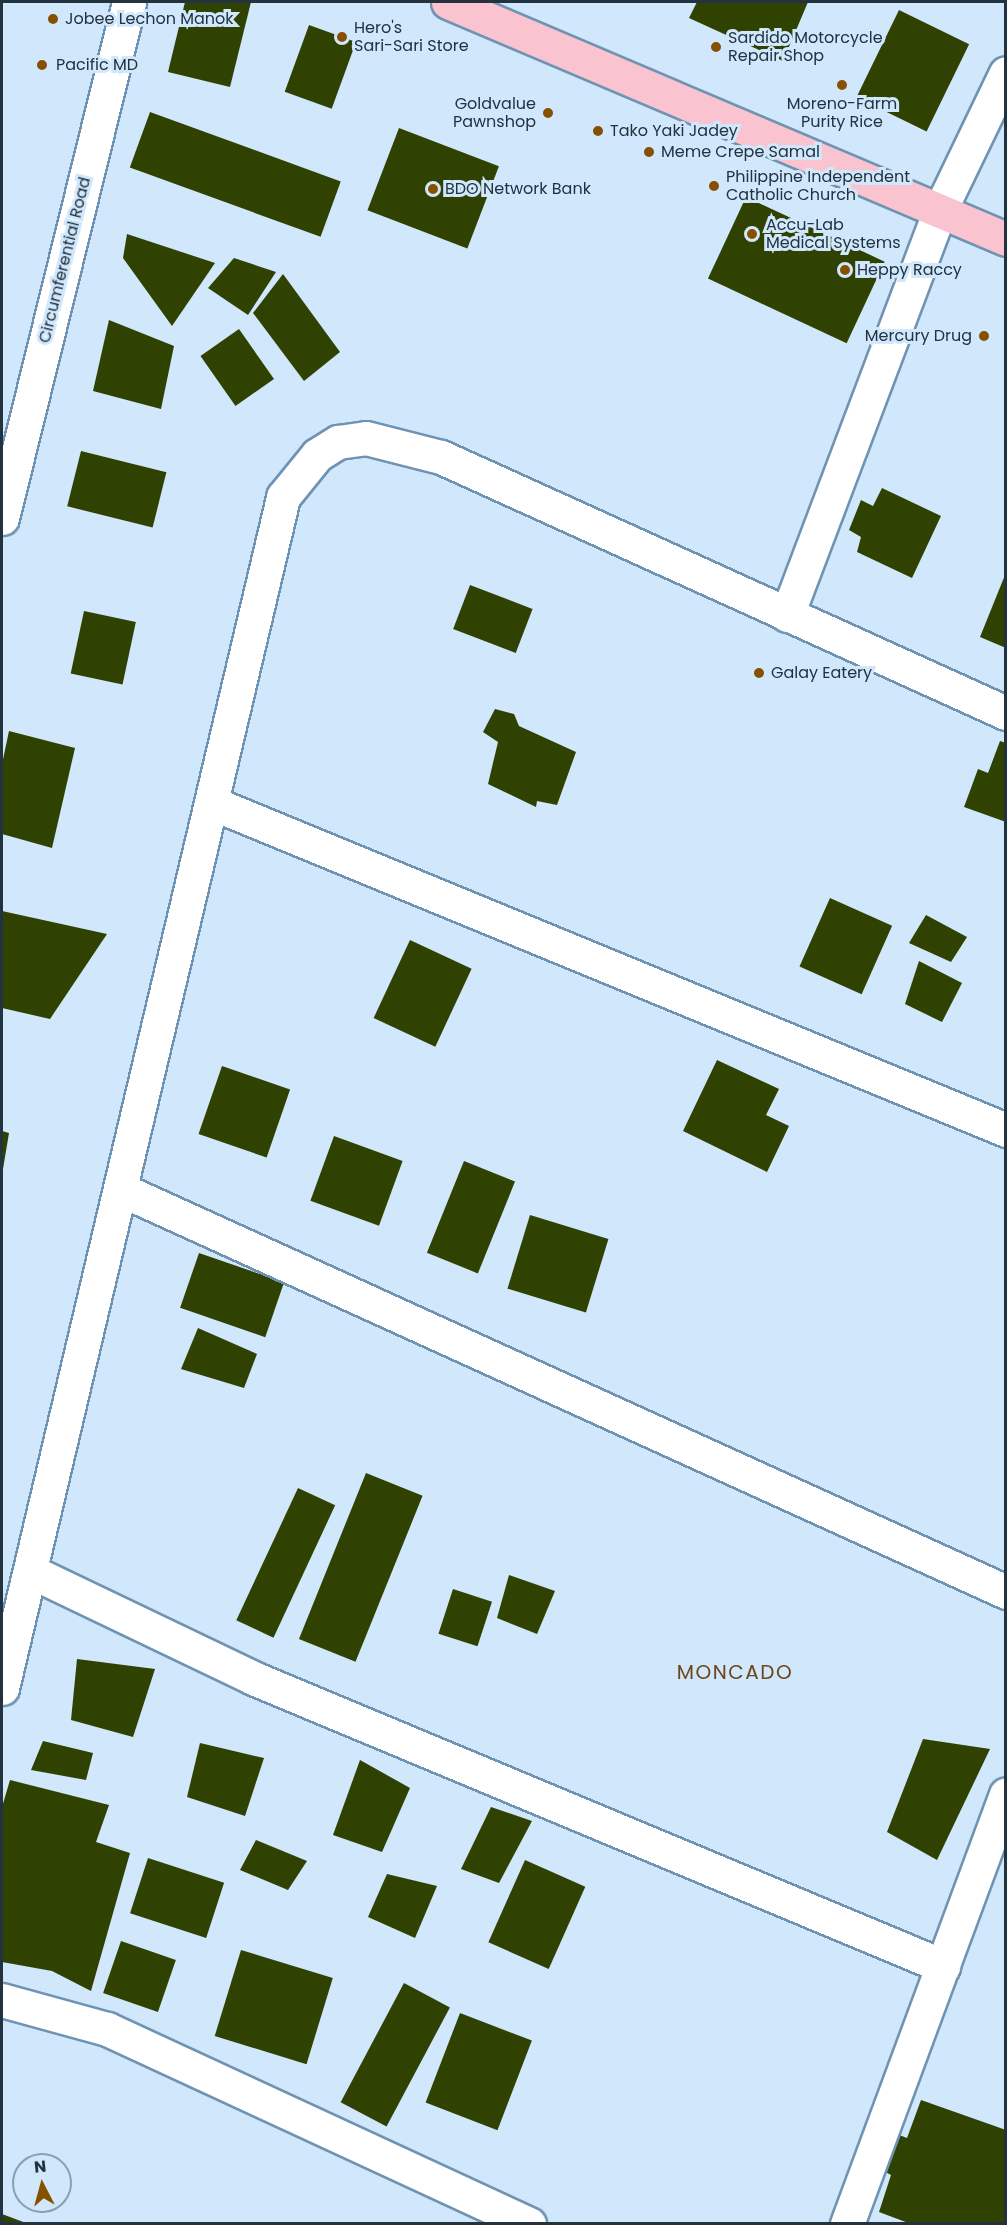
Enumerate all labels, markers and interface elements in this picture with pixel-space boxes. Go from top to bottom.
place label: Jobee Lechon Manok [65,9,233,29]
marker: Jobee Lechon Manok [46,12,60,26]
place label: Hero's Sari-Sari Store [354,18,469,56]
place label: Sardido Motorcycle Repair Shop [728,28,883,66]
marker: Hero's Sari-Sari Store [335,30,349,44]
marker: Sardido Motorcycle Repair Shop [709,40,723,54]
place label: Pacific MD [56,55,138,75]
marker: Pacific MD [33,56,51,74]
marker: Moreno-Farm Purity Rice [835,78,849,92]
place label: Goldvalue Pawnshop [453,94,536,132]
place label: Moreno-Farm Purity Rice [787,94,897,132]
marker: Goldvalue Pawnshop [541,106,555,120]
place label: Tako Yaki Jadey [610,121,738,141]
marker: Tako Yaki Jadey [591,124,605,138]
place label: Meme Crepe Samal [661,142,820,162]
marker: Meme Crepe Samal [642,145,656,159]
place label: Philippine Independent Catholic Church [726,167,910,205]
street label: Circumferential Road [35,175,95,345]
place label: BDO Network Bank [445,179,591,199]
marker: Philippine Independent Catholic Church [707,179,721,193]
marker: BDO Network Bank [426,182,440,196]
place label: Accu-Lab Medical Systems [766,215,901,253]
marker: Accu-Lab Medical Systems [743,225,761,243]
place label: Heppy Raccy [857,260,962,280]
marker: Heppy Raccy [838,263,852,277]
place label: Mercury Drug [865,326,972,346]
marker: Mercury Drug [977,329,991,343]
place label: Galay Eatery [771,663,872,683]
marker: Galay Eatery [752,666,766,680]
district label: MONCADO [677,1660,793,1684]
north arrow [12,2153,72,2213]
text: N [33,2155,47,2179]

